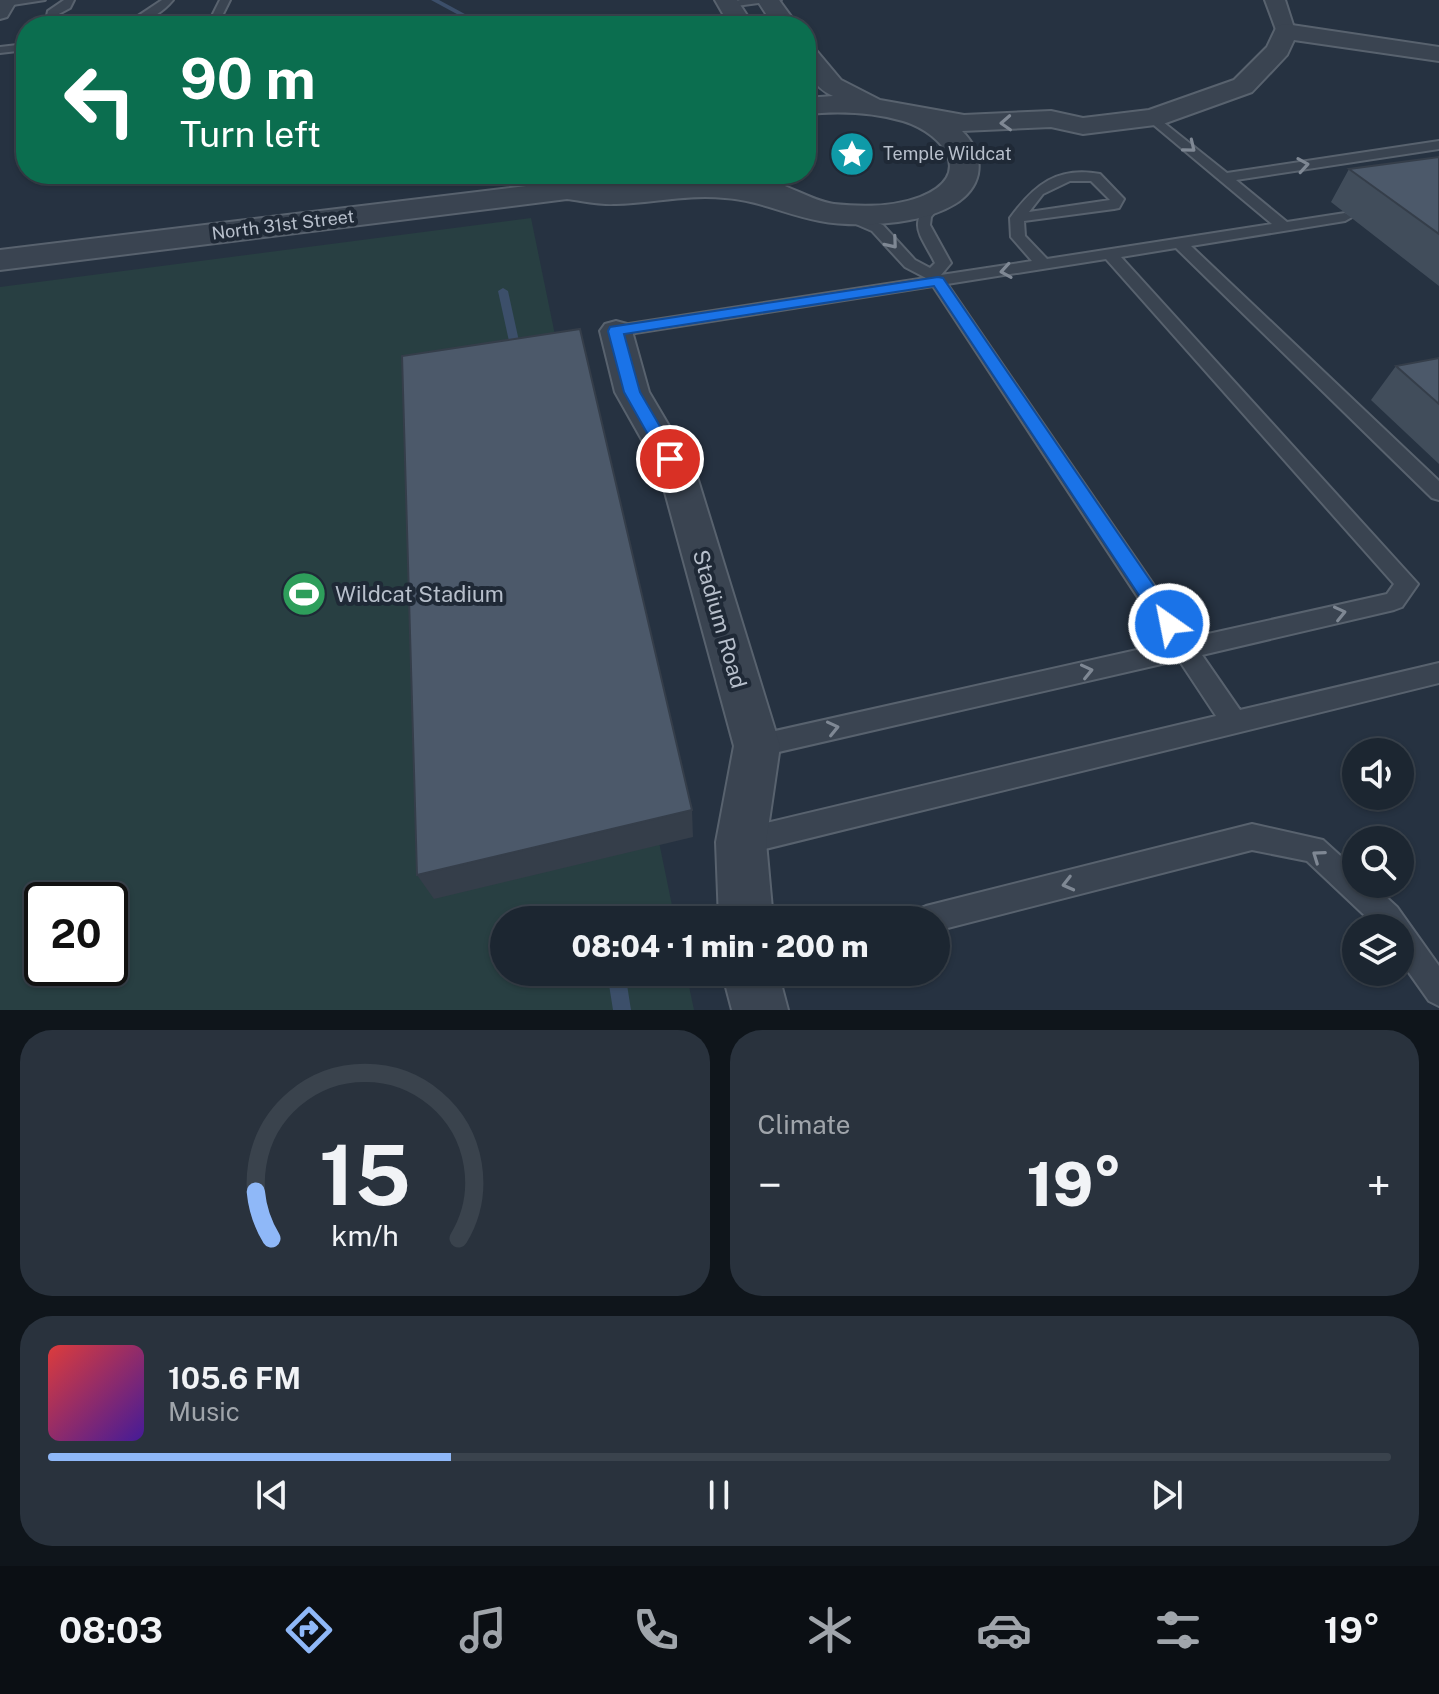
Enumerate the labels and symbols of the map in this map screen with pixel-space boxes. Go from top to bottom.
one-way arrow [999,114,1012,131]
place icon: Temple Wildcat [828,130,876,178]
one-way arrow [1181,138,1196,152]
place label: Temple Wildcat [883,143,1012,164]
one-way arrow [1296,157,1310,174]
street label: North 31st Street [210,205,356,244]
one-way arrow [882,234,897,248]
one-way arrow [999,262,1013,279]
pin [636,425,704,493]
street label: Stadium Road [688,547,752,691]
sports icon: Wildcat Stadium [280,570,328,618]
place label: Wildcat Stadium [335,581,504,607]
position arrow [1127,582,1211,666]
one-way arrow [1333,605,1347,622]
one-way arrow [1079,663,1093,680]
one-way arrow [826,721,840,738]
one-way arrow [1313,851,1327,866]
one-way arrow [1062,874,1076,891]
speed limit sign: 20 [24,882,128,986]

